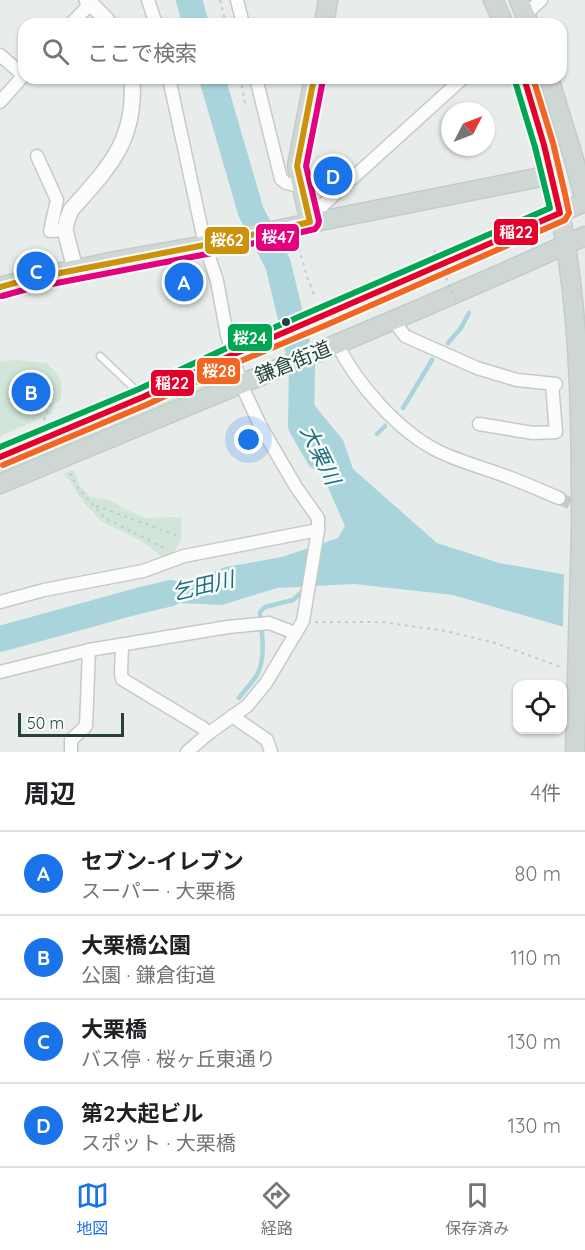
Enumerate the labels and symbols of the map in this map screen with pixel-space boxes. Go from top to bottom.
north arrow [441,102,495,156]
pin: D [314,154,352,198]
line badge: 稲22 [493,218,539,246]
text: 稲22 [499,222,533,242]
line badge: 桜47 [255,223,300,252]
line badge: 桜62 [204,226,250,255]
text: 桜47 [261,227,295,247]
text: 桜62 [210,230,244,250]
pin: C [16,248,56,294]
pin: A [164,260,204,304]
unlabelled marker [280,316,292,328]
line badge: 桜24 [227,323,273,352]
text: 桜24 [233,328,268,348]
street label: 鎌倉街道 [251,335,335,388]
line badge: 桜28 [196,357,241,385]
text: 桜28 [202,361,236,381]
line badge: 稲22 [150,369,195,397]
pin: B [12,370,51,414]
text: 稲22 [155,373,189,393]
water label: 大栗川 [295,421,347,490]
your location [234,425,263,454]
water label: 乞田川 [169,565,238,605]
scale bar [18,710,124,738]

